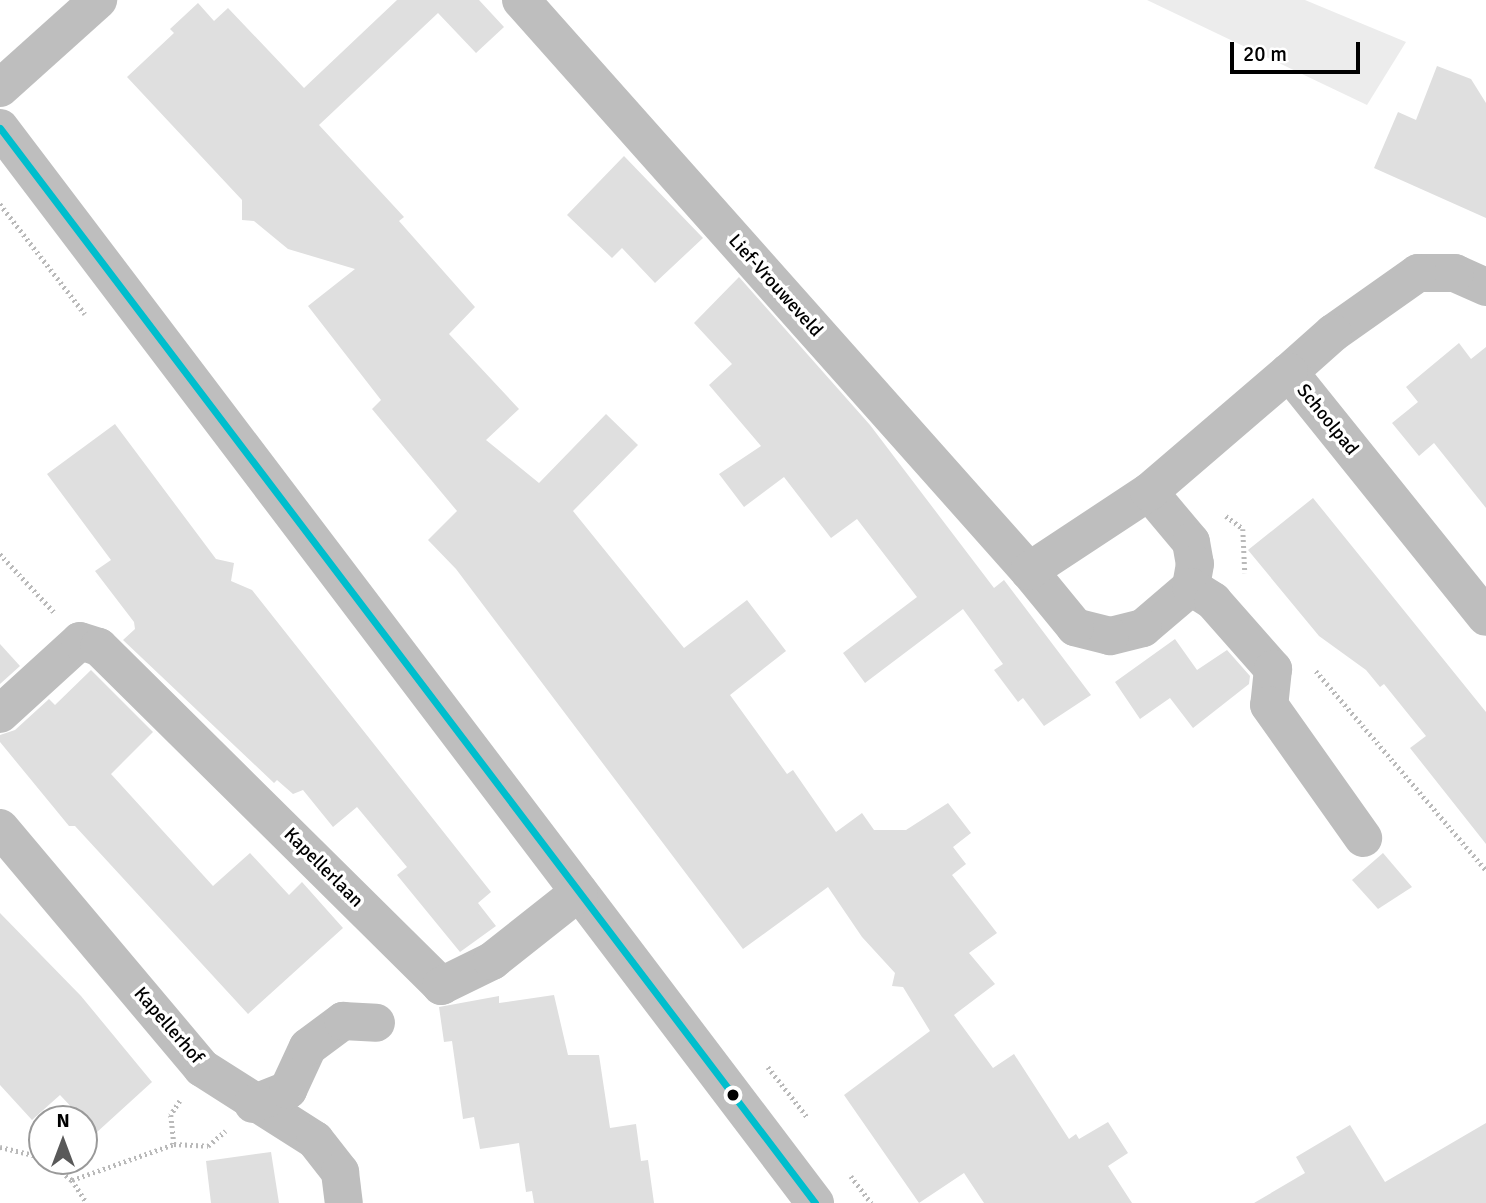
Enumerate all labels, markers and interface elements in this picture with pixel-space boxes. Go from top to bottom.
scale bar [1234,28,1364,72]
text: 20 m [1243,41,1287,67]
street label: Lief-Vrouweveld [723,230,827,342]
street label: Schoolpad [1291,380,1363,460]
street label: Kapellerlaan [279,824,367,912]
street label: Kapellerhof [128,983,208,1069]
unlabelled marker [726,1088,740,1102]
north arrow [28,1105,98,1175]
text: N [56,1109,70,1133]

